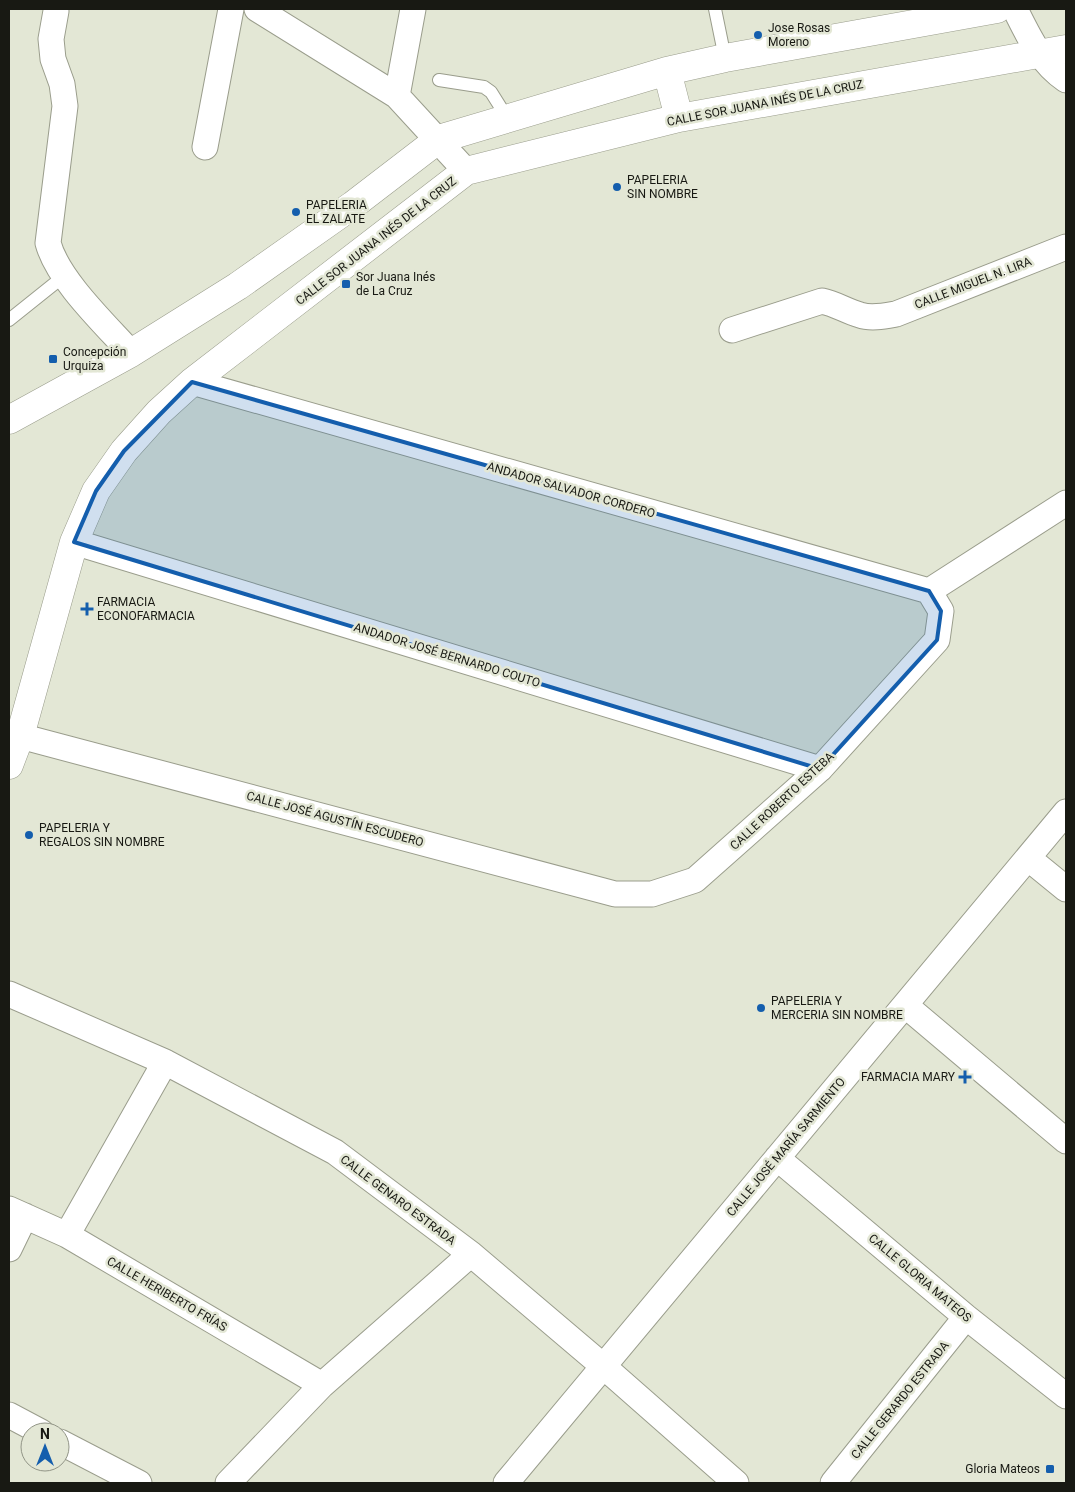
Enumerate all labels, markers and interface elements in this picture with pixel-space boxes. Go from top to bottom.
place label: Jose Rosas Moreno [768,21,830,49]
marker: Jose Rosas Moreno [752,29,764,41]
street label: CALLE SOR JUANA INÉS DE LA CRUZ [665,76,864,129]
street label: CALLE SOR JUANA INÉS DE LA CRUZ [292,173,459,308]
place label: PAPELERIA SIN NOMBRE [627,173,698,201]
marker: PAPELERIA SIN NOMBRE [611,181,623,193]
place label: PAPELERIA EL ZALATE [306,198,367,226]
marker: PAPELERIA EL ZALATE [290,206,302,218]
street label: CALLE MIGUEL N. LIRA [913,254,1034,312]
place label: Sor Juana Inés de La Cruz [356,270,435,298]
marker: Sor Juana Inés de La Cruz [340,278,352,290]
place label: Concepción Urquiza [63,345,126,373]
marker: Concepción Urquiza [47,353,59,365]
street label: ANDADOR SALVADOR CORDERO [485,459,657,521]
place label: FARMACIA ECONOFARMACIA [97,595,195,623]
marker: FARMACIA ECONOFARMACIA [81,603,93,615]
street label: ANDADOR JOSÉ BERNARDO COUTO [352,619,542,690]
street label: CALLE ROBERTO ESTEBA [727,749,837,853]
street label: CALLE JOSÉ AGUSTÍN ESCUDERO [245,788,425,849]
place label: PAPELERIA Y REGALOS SIN NOMBRE [39,821,165,849]
marker: PAPELERIA Y REGALOS SIN NOMBRE [23,829,35,841]
place label: PAPELERIA Y MERCERIA SIN NOMBRE [771,994,903,1022]
marker: PAPELERIA Y MERCERIA SIN NOMBRE [755,1002,767,1014]
place label: FARMACIA MARY [861,1070,956,1084]
marker: FARMACIA MARY [959,1071,971,1083]
street label: CALLE JOSÉ MARÍA SARMIENTO [723,1074,848,1219]
street label: CALLE GENARO ESTRADA [338,1152,458,1248]
street label: CALLE GLORIA MATEOS [866,1231,974,1325]
street label: CALLE HERIBERTO FRÍAS [105,1253,230,1334]
street label: CALLE GERARDO ESTRADA [848,1338,952,1462]
north arrow [20,1422,70,1472]
text: N [40,1426,50,1442]
place label: Gloria Mateos [965,1462,1040,1476]
marker: Gloria Mateos [1044,1463,1056,1475]

